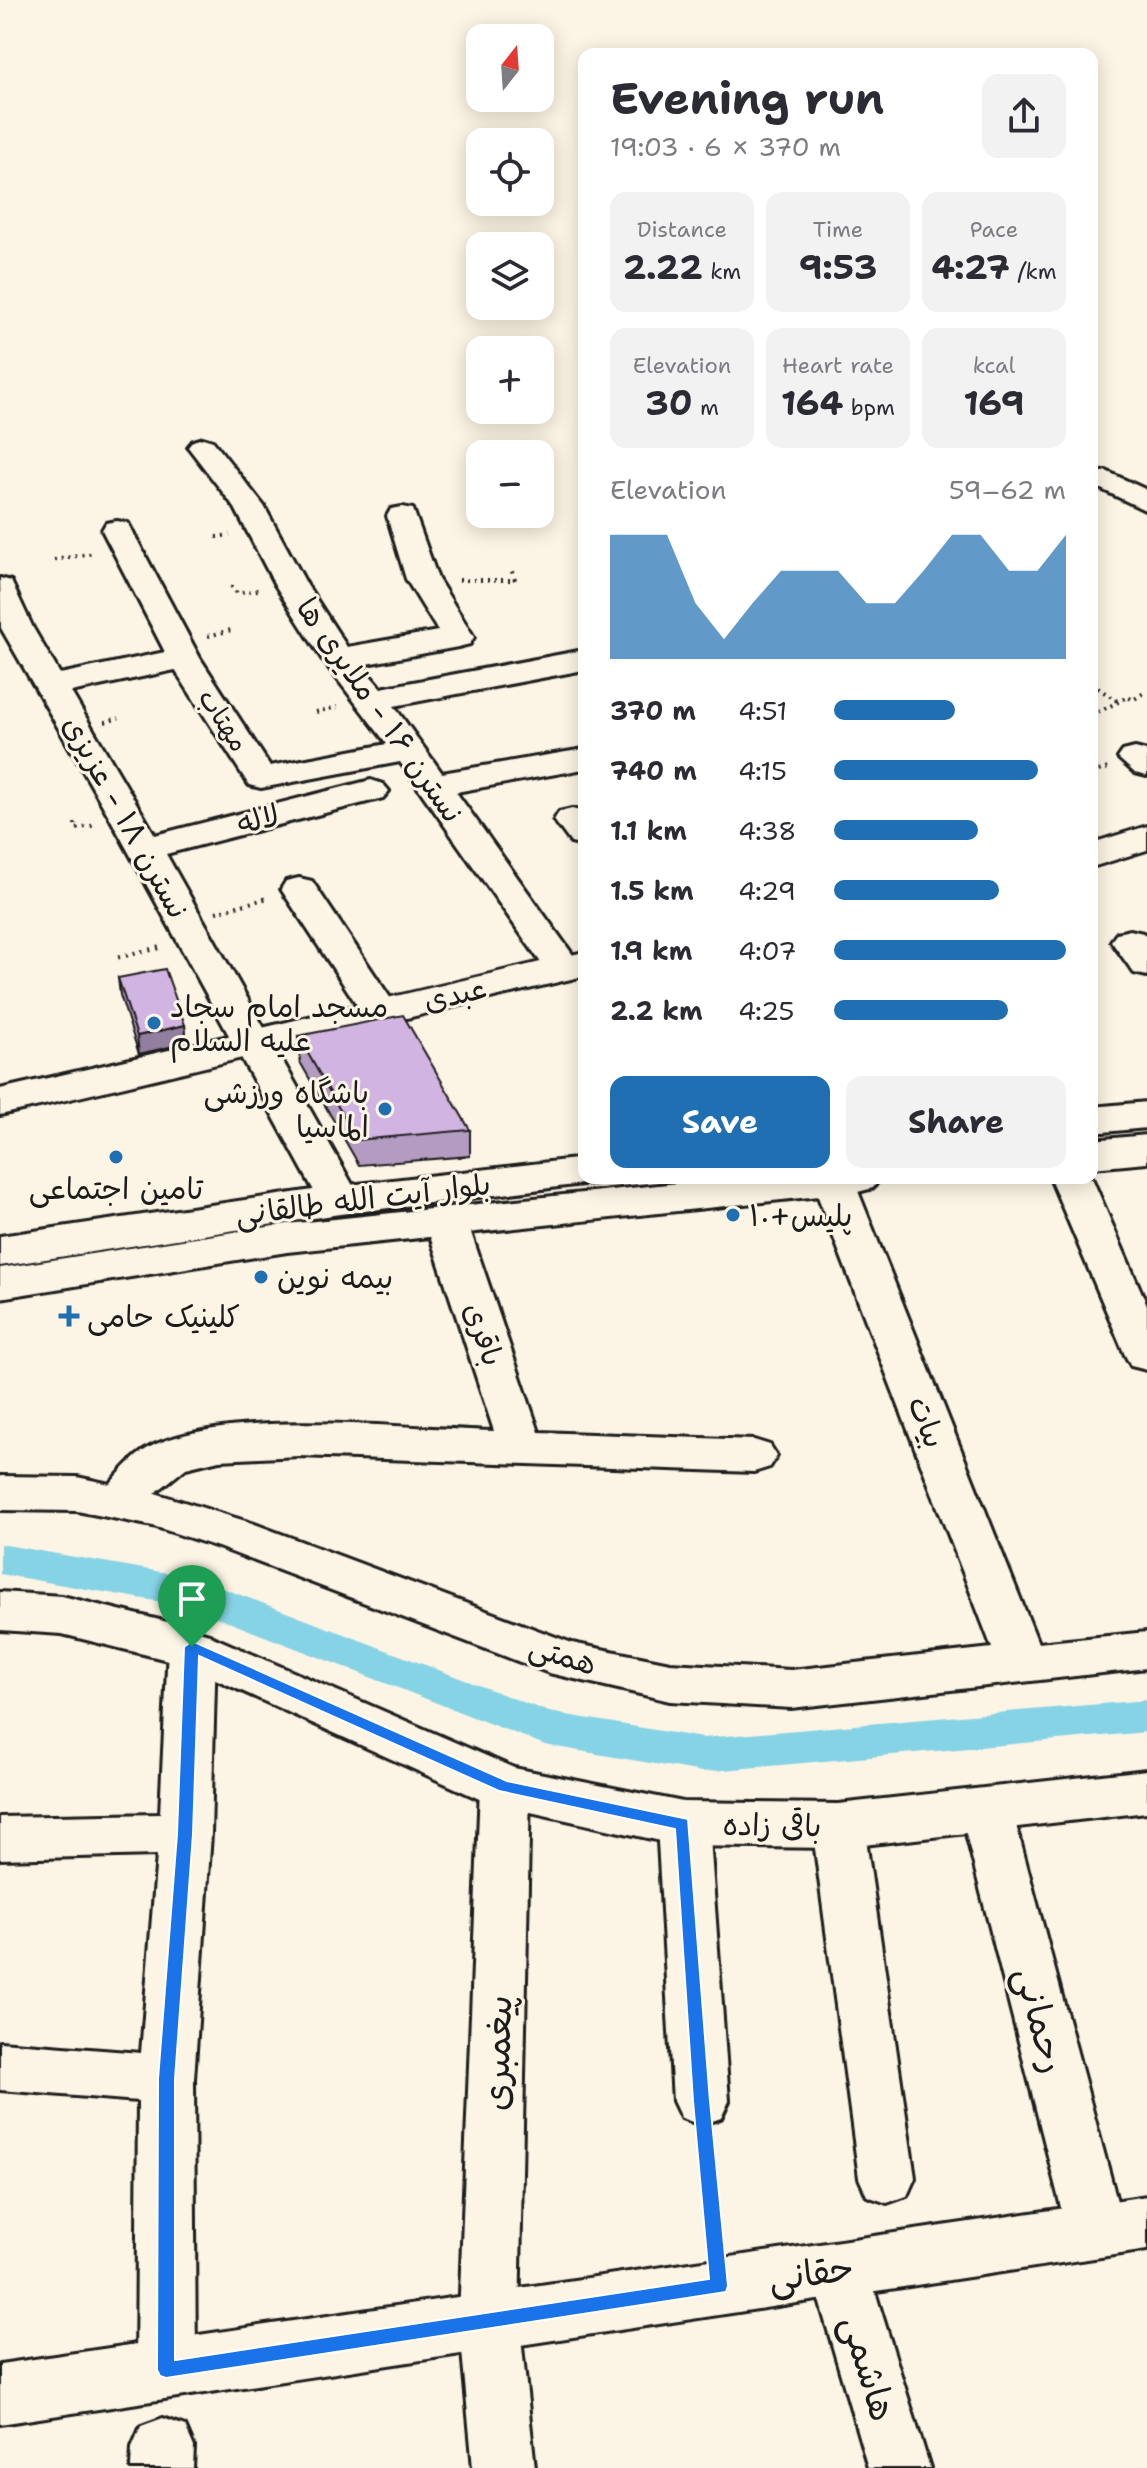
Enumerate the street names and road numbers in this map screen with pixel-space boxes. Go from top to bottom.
street label: نسترن ۱۶ - ملایری ها [287,589,473,831]
street label: مهتاب [191,682,257,758]
street label: نسترن ۱۸ - عزیزی [53,708,199,926]
street label: لاله [233,794,283,844]
street label: عبدی [420,967,490,1021]
street label: بلوار آیت الله طالقانی [233,1163,493,1235]
street label: باقری [454,1297,514,1371]
street label: بیات [898,1390,956,1454]
street label: همتی [524,1625,602,1685]
street label: باقی زاده [722,1804,822,1846]
street label: رحمانی [1003,1961,1079,2079]
street label: پیغمبری [470,1994,524,2112]
street label: حقانی [765,2243,857,2303]
street label: هاشمی [830,2309,908,2427]

